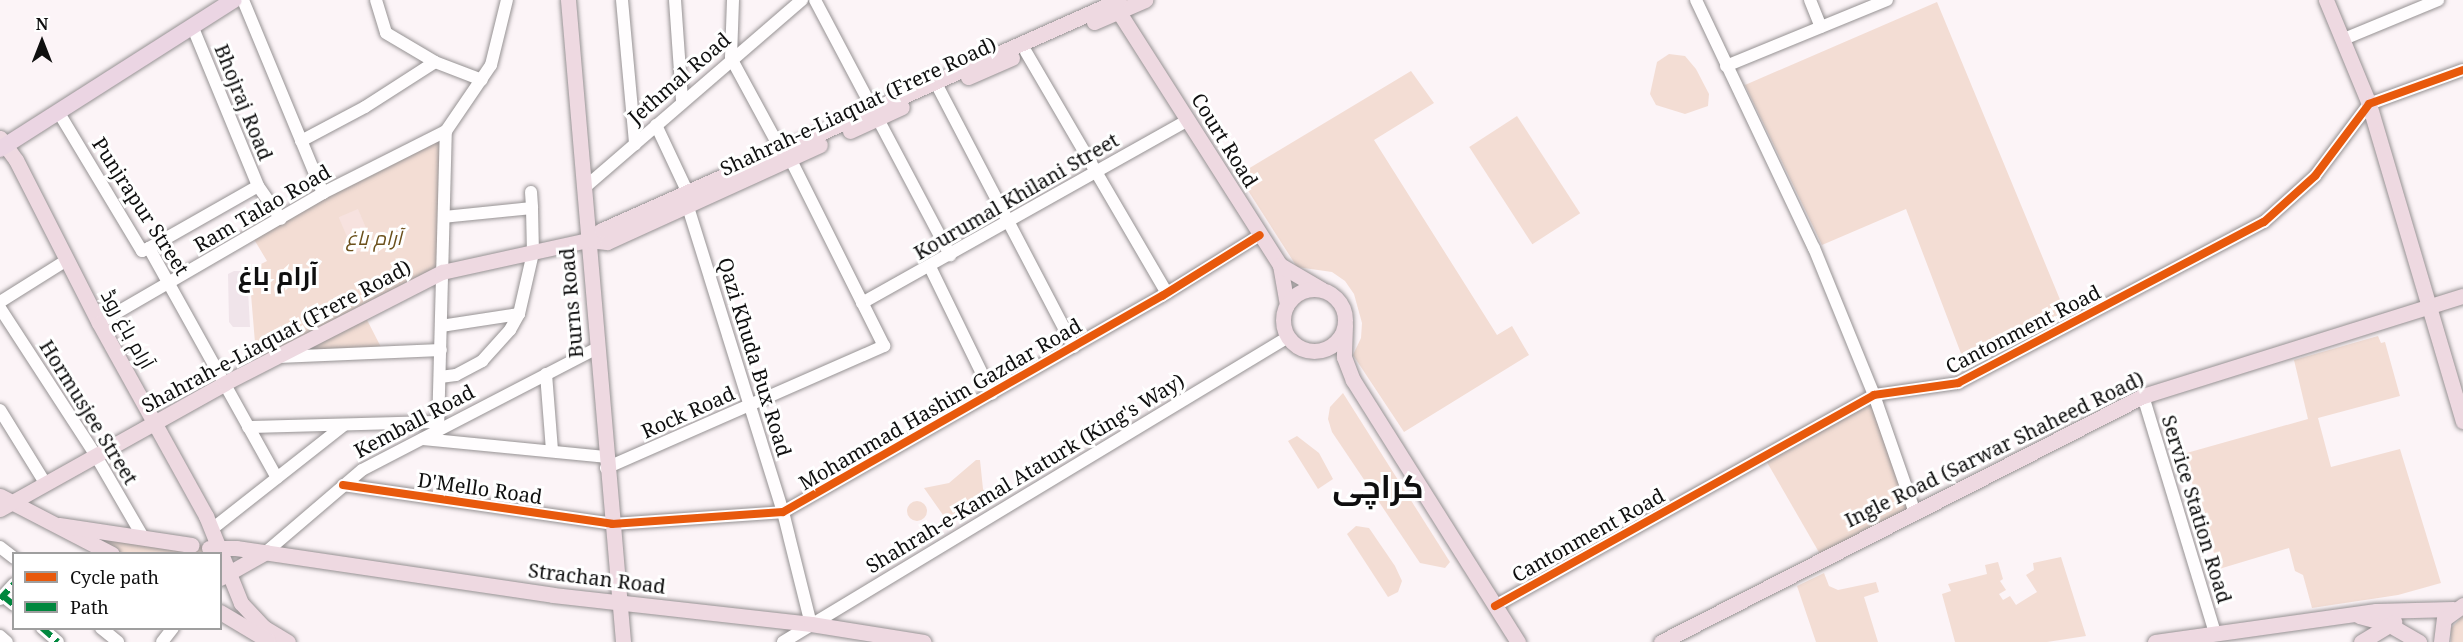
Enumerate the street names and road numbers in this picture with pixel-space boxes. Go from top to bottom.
street label: Jethmal Road [623,27,735,129]
street label: Shahrah-e-Liaquat (Frere Road) [716,31,1000,181]
street label: Bhojraj Road [210,40,278,164]
street label: Court Road [1187,89,1263,191]
street label: Kourumal Khilani Street [909,128,1123,264]
street label: Punjrapur Street [88,133,194,279]
street label: Ram Talao Road [189,159,335,257]
street label: Burns Road [554,247,588,359]
street label: Shahrah-e-Liaquat (Frere Road) [137,255,415,417]
street label: Qazi Khuda Bux Road [713,255,797,459]
street label: Cantonment Road [1941,280,2105,378]
street label: آرام باغ روڈ [96,285,160,373]
street label: Mohammad Hashim Gazdar Road [794,313,1086,495]
street label: Hormusjee Street [35,335,143,489]
street label: Ingle Road (Sarwar Shaheed Road) [1841,366,2147,532]
street label: Shahrah-e-Kamal Ataturk (King's Way) [861,368,1189,578]
street label: Kemball Road [350,379,478,463]
street label: Rock Road [638,381,738,443]
street label: Service Station Road [2157,412,2237,606]
street label: D'Mello Road [416,467,544,509]
street label: Cantonment Road [1507,483,1669,587]
street label: Strachan Road [527,558,667,598]

